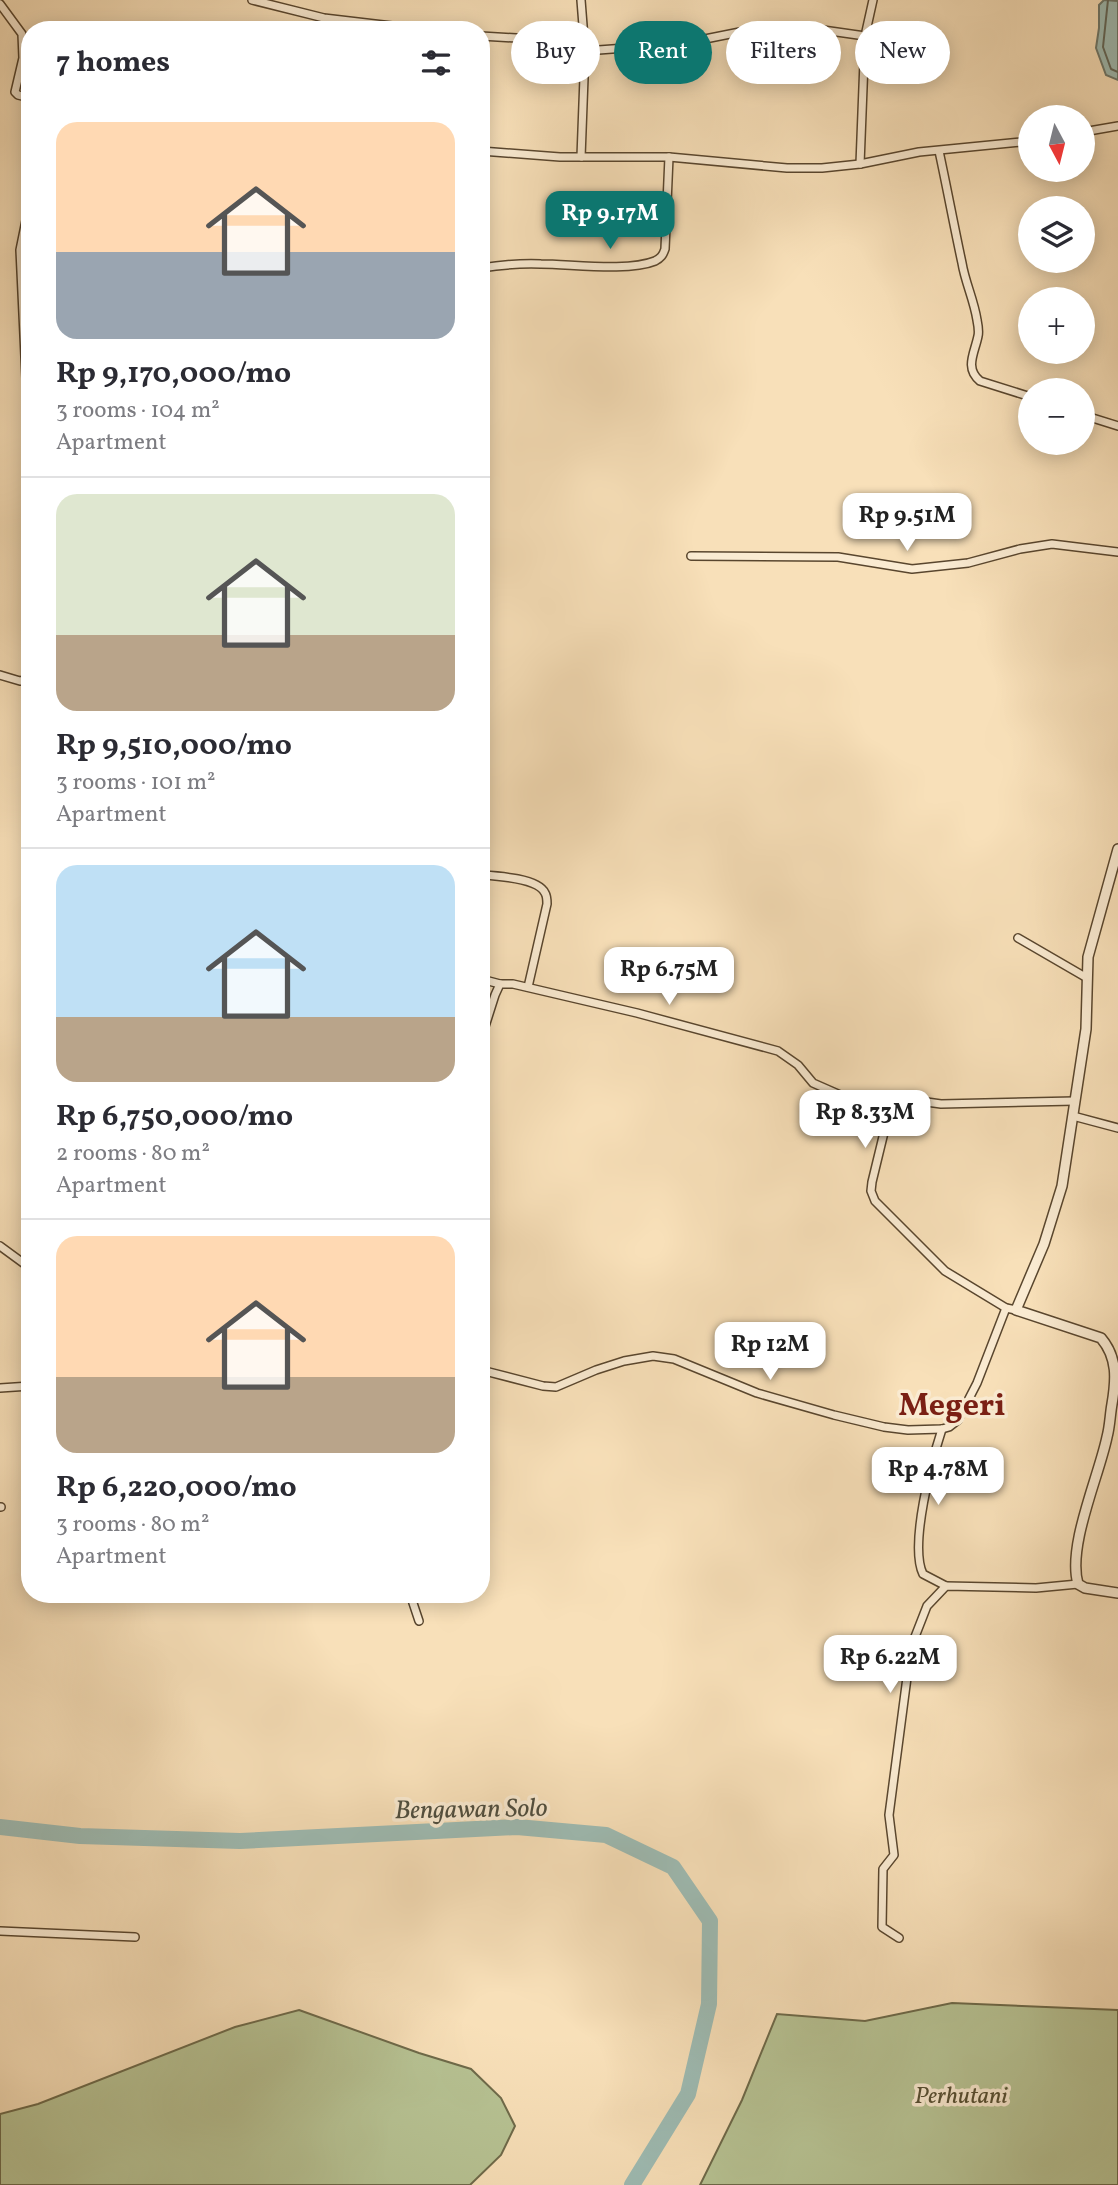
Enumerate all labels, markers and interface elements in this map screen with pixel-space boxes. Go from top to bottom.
chip: Buy [511,21,600,84]
chip: Rent [614,21,712,84]
chip: Filters [726,21,841,84]
chip: New [855,21,950,84]
text: 7 homes [56,42,170,84]
icon: filters [417,44,455,82]
north arrow [1018,105,1096,182]
map controls [1018,105,1095,455]
icon: home [193,168,319,294]
pin: Rp 9.17M [538,191,682,251]
button: layers [1018,196,1095,273]
text: Rp 9.17M [562,198,658,230]
button: + [1018,287,1095,364]
text: Rp 9,170,000/mo [56,353,291,395]
button: − [1018,378,1095,455]
text: 3 rooms · 104 m² [56,395,220,427]
text: Apartment [56,427,167,459]
pin: Rp 9.51M [835,494,979,553]
text: Rp 9.51M [859,500,955,532]
icon: home [193,540,319,666]
text: Rp 9,510,000/mo [56,725,292,767]
text: 3 rooms · 101 m² [56,767,216,799]
text: Apartment [56,799,167,831]
icon: home [193,911,319,1037]
pin: Rp 6.75M [597,948,741,1007]
text: Rp 6.75M [620,954,718,986]
pin: Rp 8.33M [793,1090,937,1150]
text: Rp 6,750,000/mo [56,1096,293,1138]
text: Rp 8.33M [815,1097,915,1129]
text: 2 rooms · 80 m² [56,1138,210,1170]
text: Apartment [56,1170,167,1202]
icon: home [193,1282,319,1408]
pin: Rp 12M [713,1322,827,1382]
text: Rp 12M [731,1329,809,1361]
district label: Megeri [898,1385,1006,1429]
pin: Rp 4.78M [866,1448,1010,1507]
text: Rp 4.78M [888,1454,988,1486]
text: Rp 6,220,000/mo [56,1467,297,1509]
text: 3 rooms · 80 m² [56,1509,209,1541]
text: Apartment [56,1541,167,1573]
pin: Rp 6.22M [818,1636,962,1695]
text: Rp 6.22M [840,1642,940,1674]
water label: Bengawan Solo [394,1791,548,1829]
park label: Perhutani [915,2080,1009,2114]

